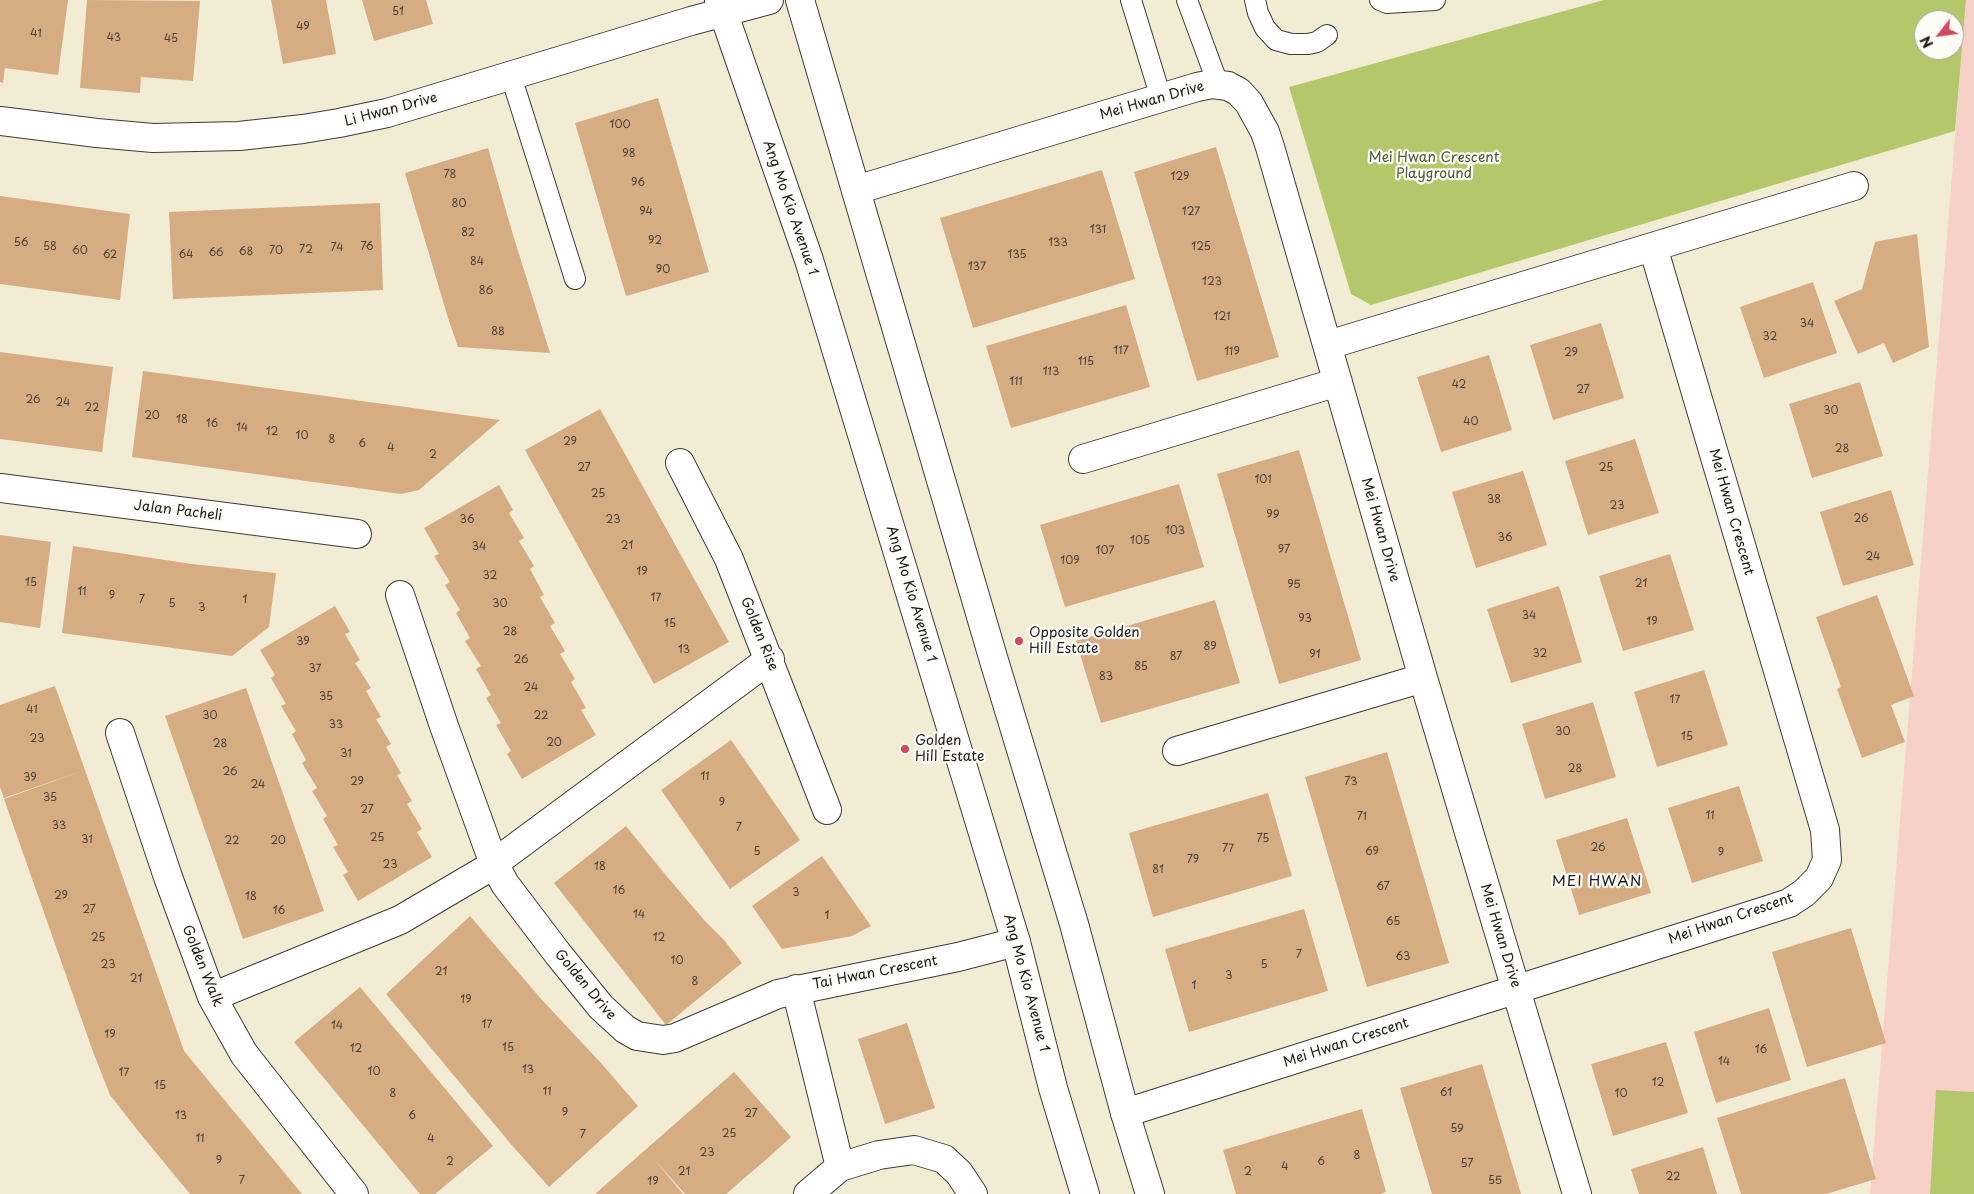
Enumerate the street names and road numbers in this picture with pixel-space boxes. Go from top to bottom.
street label: Mei Hwan Drive [1098,78,1206,124]
street label: Li Hwan Drive [343,90,439,130]
street label: Ang Mo Kio Avenue 1 [759,138,821,278]
street label: Mei Hwan Crescent [1705,447,1757,577]
street label: Mei Hwan Drive [1357,476,1403,584]
street label: Jalan Pacheli [133,497,223,525]
street label: Ang Mo Kio Avenue 1 [882,524,940,664]
street label: Golden Rise [737,595,781,673]
street label: Mei Hwan Drive [1476,882,1524,990]
street label: Mei Hwan Crescent [1666,890,1796,948]
street label: Ang Mo Kio Avenue 1 [1000,912,1052,1054]
street label: Golden Walk [178,923,226,1009]
street label: Golden Drive [551,946,619,1024]
street label: Tai Hwan Crescent [811,953,939,993]
street label: Mei Hwan Crescent [1281,1015,1411,1071]

